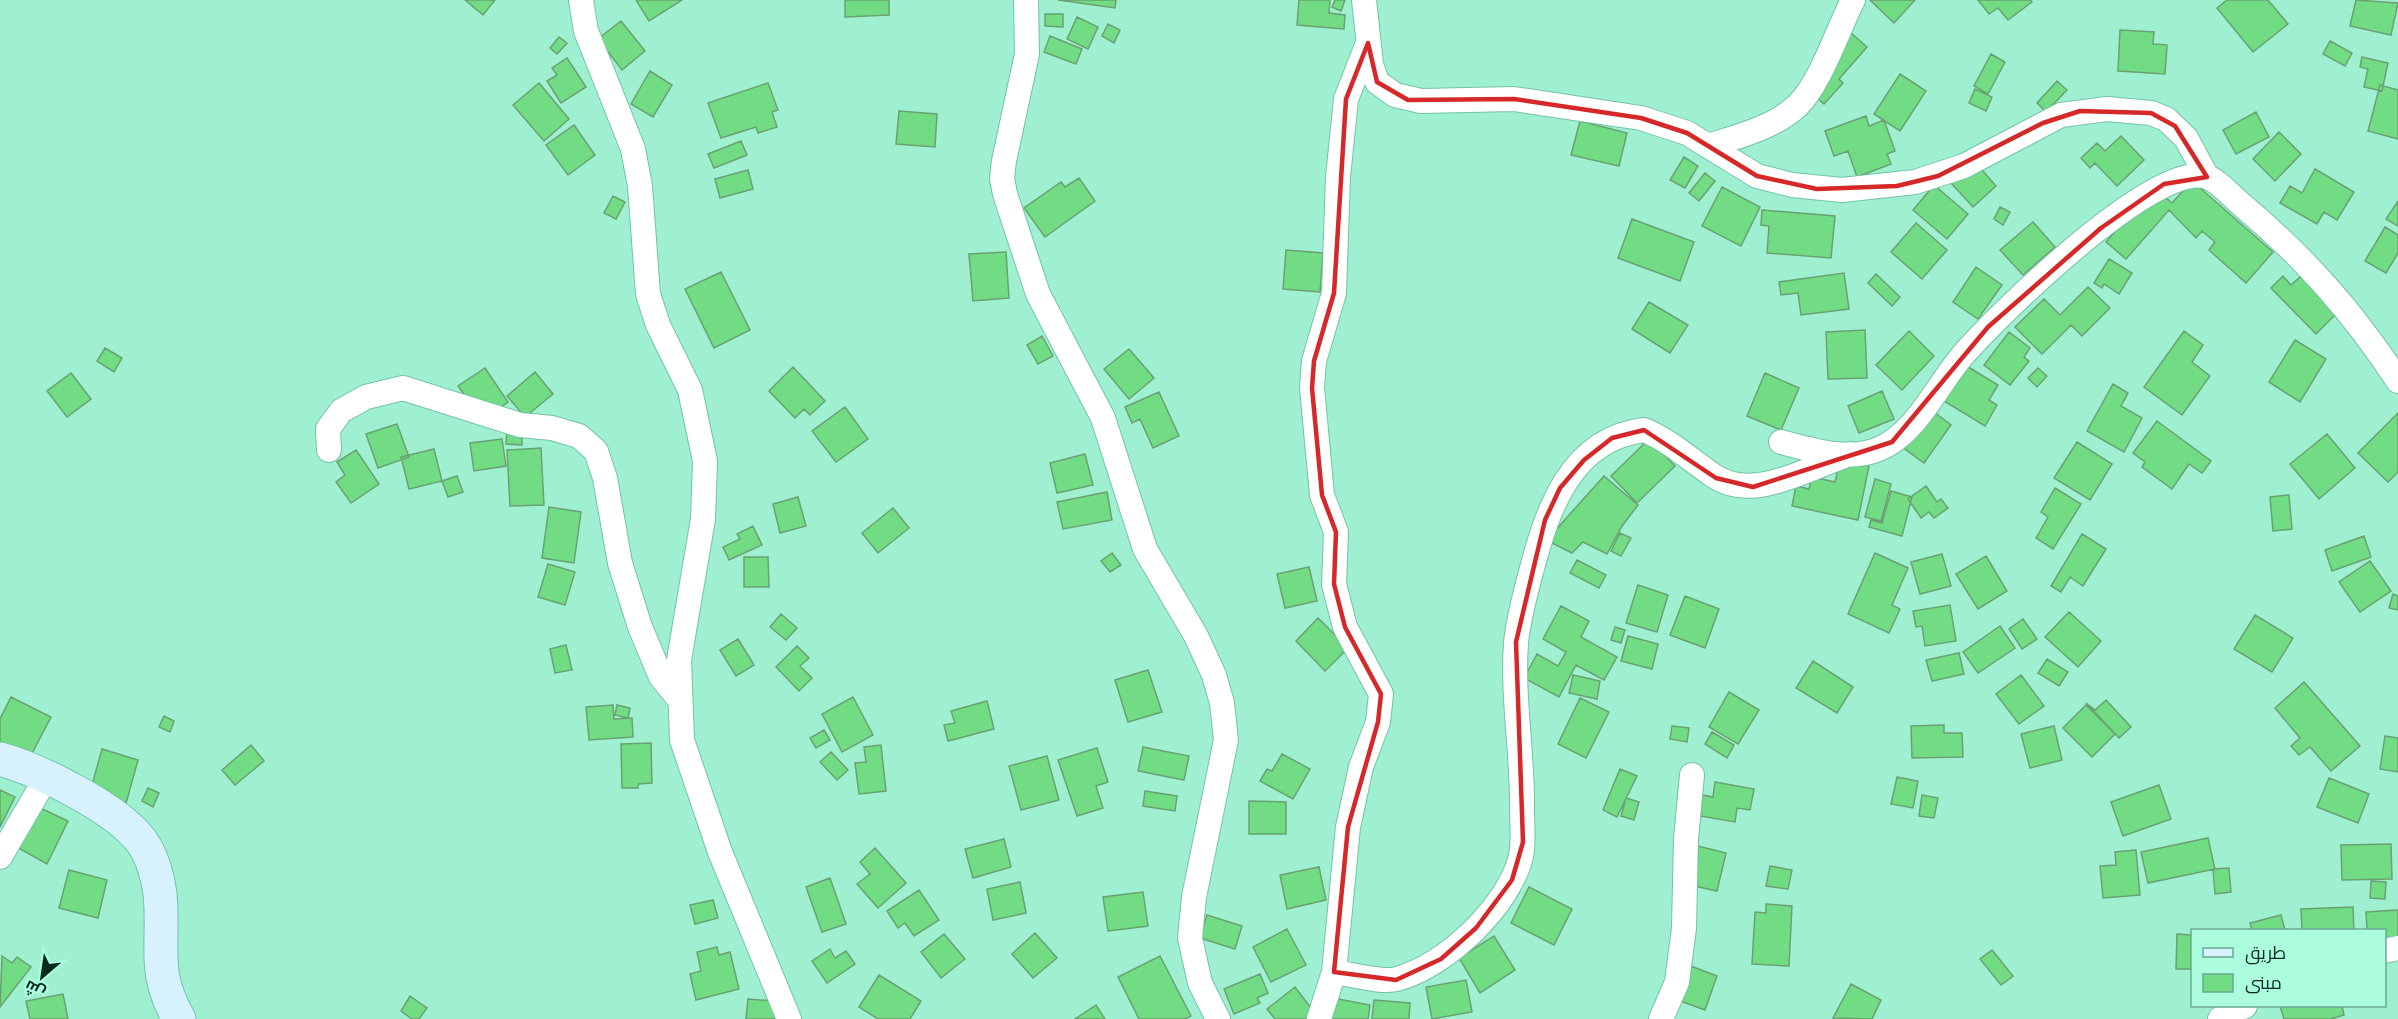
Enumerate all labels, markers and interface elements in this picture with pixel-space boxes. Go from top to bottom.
legend [2191,929,2386,1007]
text: طريق [2245,940,2286,965]
north arrow [12,947,72,1007]
text: مبنى [2245,970,2282,994]
text: ش [20,976,49,1005]

